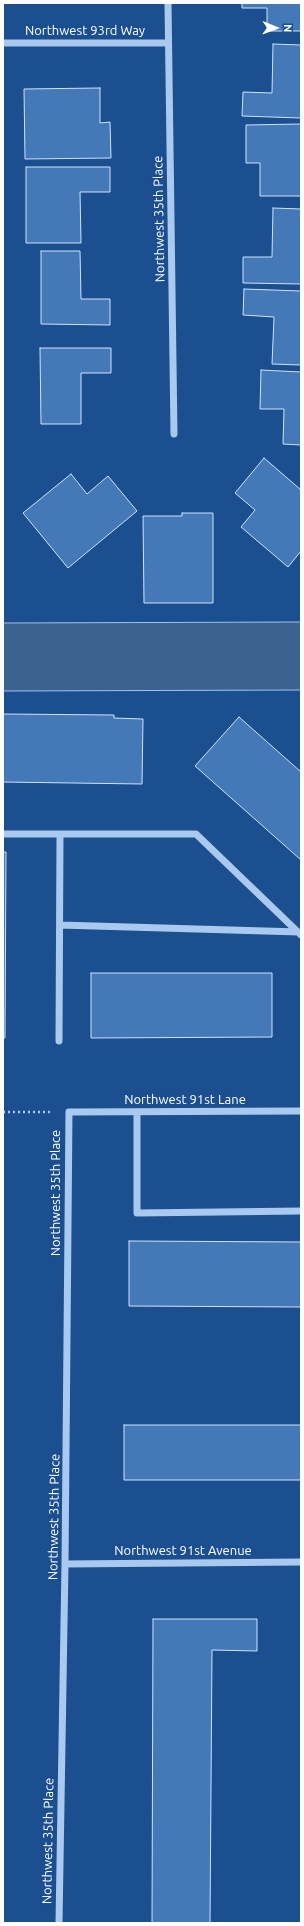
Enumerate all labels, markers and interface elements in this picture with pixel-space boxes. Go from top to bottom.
north arrow [256,8,296,48]
street label: Northwest 93rd Way [25,23,145,39]
text: N [282,24,294,32]
street label: Northwest 35th Place [150,156,168,282]
street label: Northwest 91st Lane [124,1092,246,1108]
street label: Northwest 35th Place [48,1130,64,1256]
street label: Northwest 35th Place [45,1454,63,1580]
street label: Northwest 91st Avenue [114,1543,252,1559]
street label: Northwest 35th Place [39,1778,57,1904]

